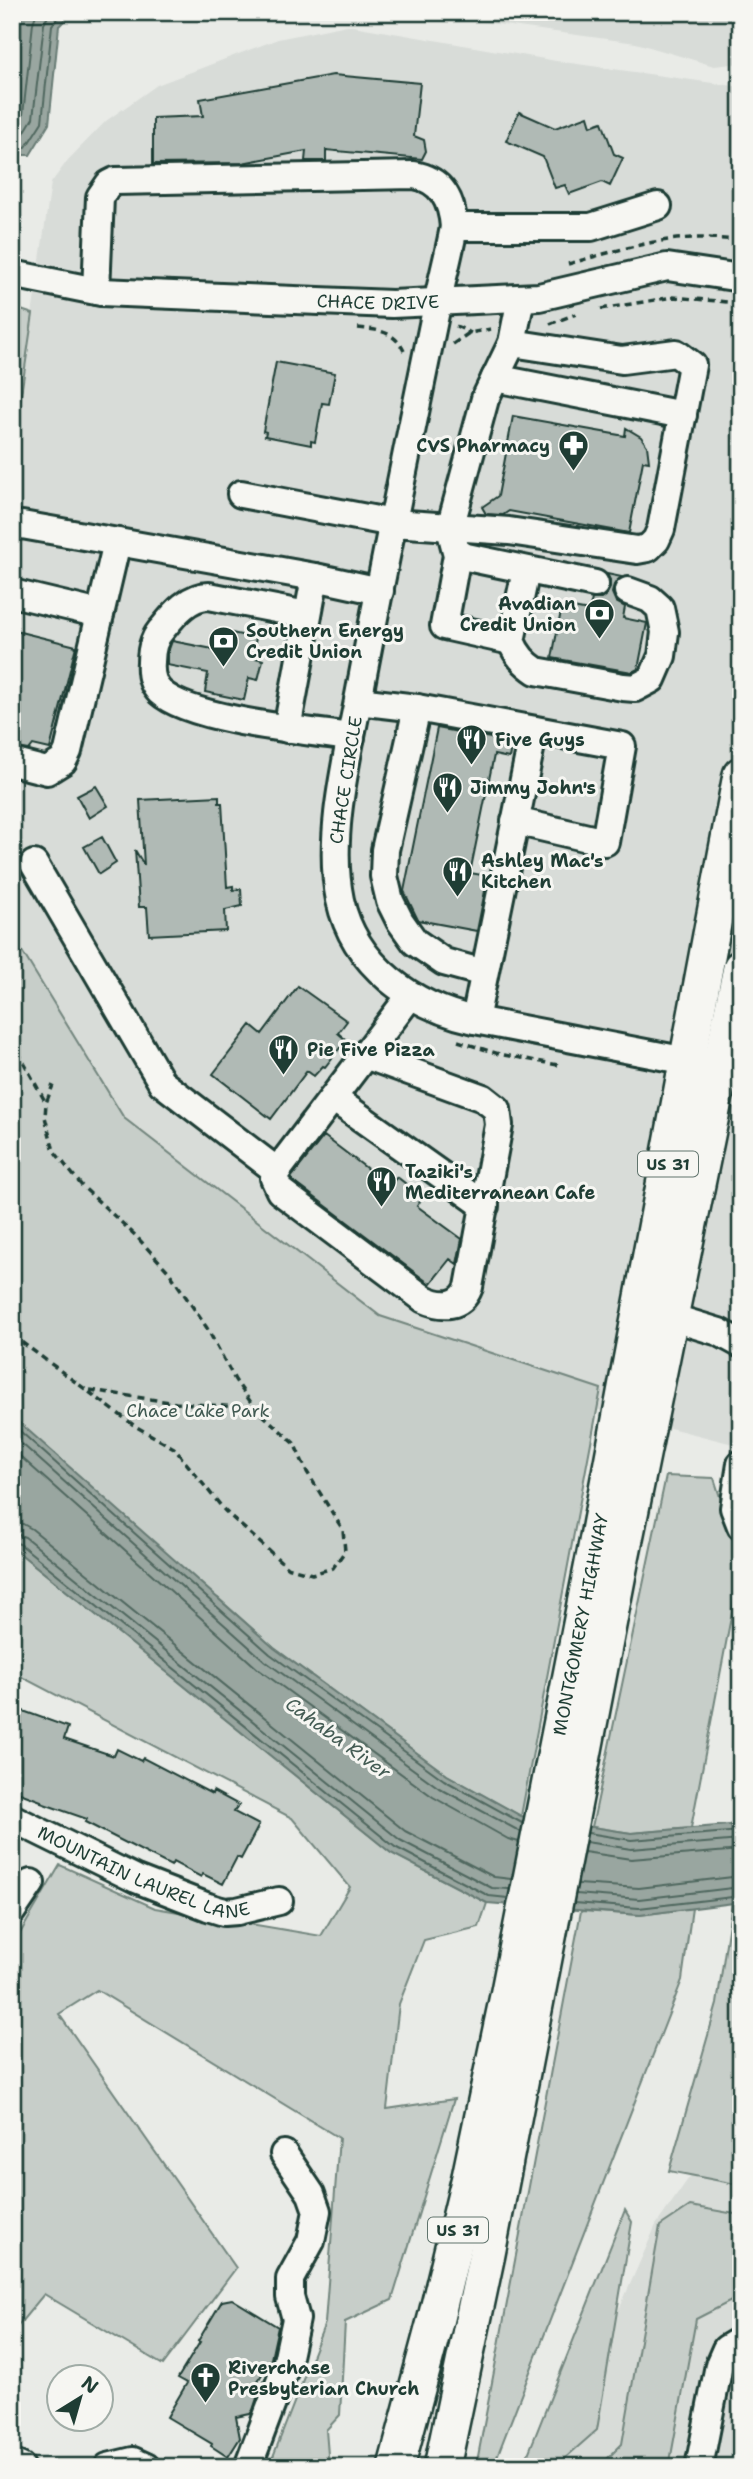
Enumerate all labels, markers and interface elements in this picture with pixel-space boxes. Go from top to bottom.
street label: CHACE DRIVE [316,289,440,316]
pharmacy icon: CVS Pharmacy [556,429,590,473]
place label: CVS Pharmacy [416,434,550,458]
place label: Avadian Credit Union [460,592,576,637]
bank icon: Avadian Credit Union [582,597,616,641]
place label: Southern Energy Credit Union [246,619,404,664]
bank icon: Southern Energy Credit Union [206,624,240,668]
street label: CHACE CIRCLE [324,714,368,846]
restaurant icon: Five Guys [455,723,489,767]
place label: Five Guys [495,728,585,752]
restaurant icon: Jimmy John's [430,771,464,815]
place label: Jimmy John's [470,776,596,800]
place label: Ashley Mac's Kitchen [481,849,604,894]
restaurant icon: Ashley Mac's Kitchen [441,854,475,898]
restaurant icon: Pie Five Pizza [267,1033,301,1077]
place label: Pie Five Pizza [307,1038,435,1062]
road number: US 31 [638,1152,698,1176]
place label: Taziki's Mediterranean Cafe [405,1160,596,1205]
restaurant icon: Taziki's Mediterranean Cafe [365,1165,399,1209]
park label: Chace Lake Park [126,1399,270,1423]
street label: MONTGOMERY HIGHWAY [547,1511,614,1738]
water label: Cahaba River [280,1691,396,1785]
street label: MOUNTAIN LAUREL LANE [34,1820,252,1924]
road number: US 31 [428,2218,488,2242]
place label: Riverchase Presbyterian Church [228,2356,419,2401]
church icon: Riverchase Presbyterian Church [188,2361,222,2405]
north arrow [46,2364,116,2434]
text: N [76,2370,103,2399]

